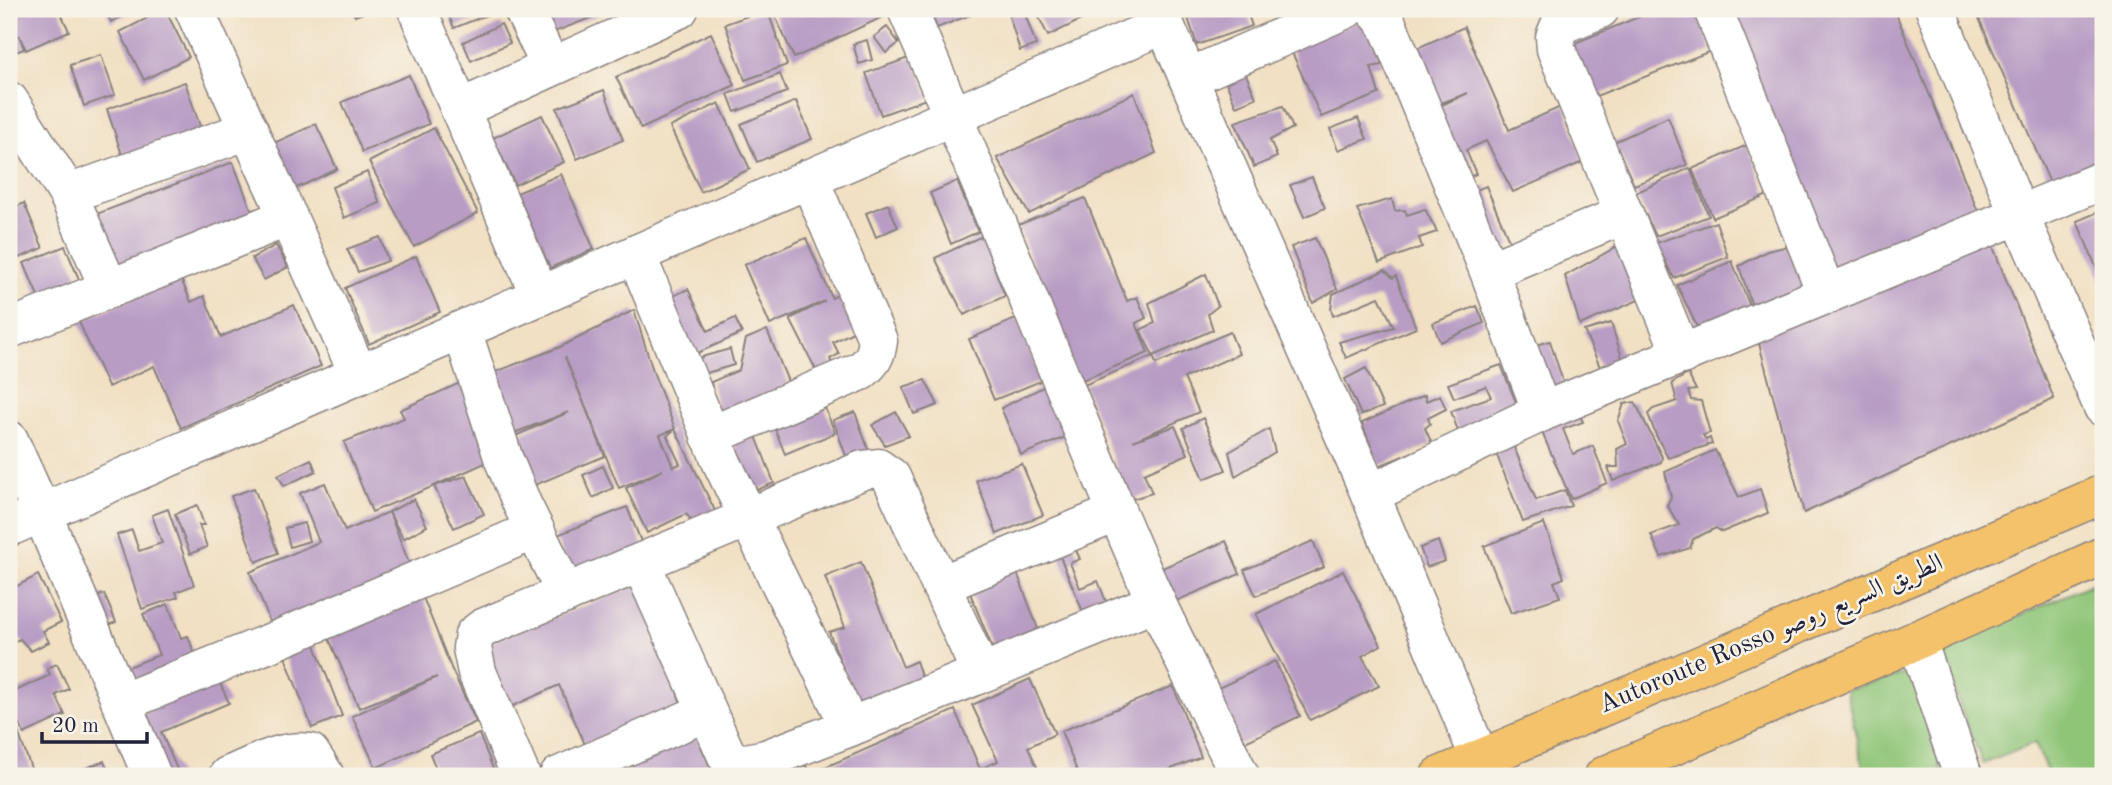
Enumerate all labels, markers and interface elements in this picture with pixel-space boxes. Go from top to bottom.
street label: Autoroute Rosso الطريق السريع روصو [1595,550,1950,727]
scale bar [42,701,147,745]
text: 20 m [52,716,99,737]

